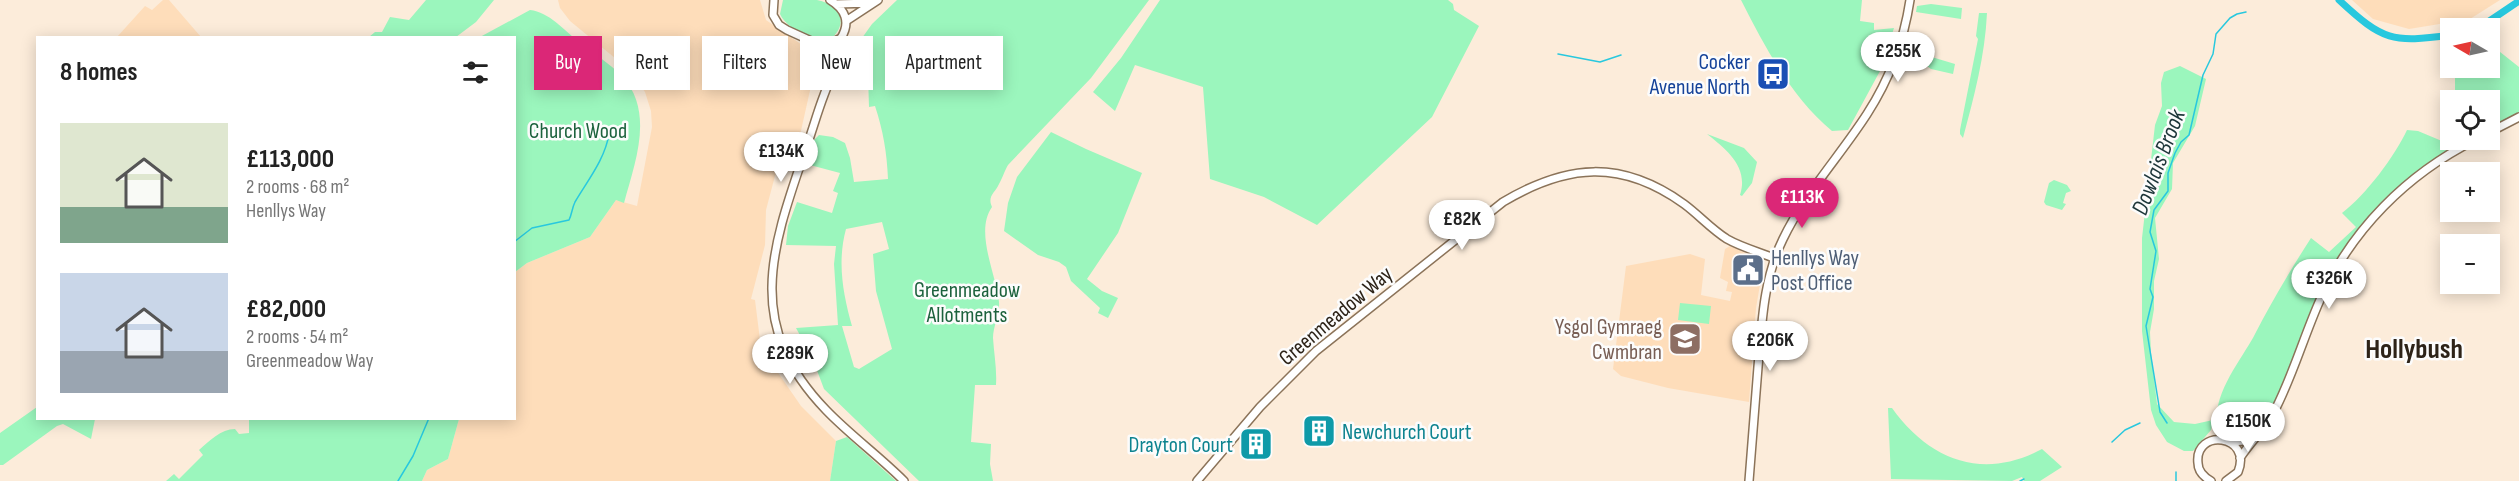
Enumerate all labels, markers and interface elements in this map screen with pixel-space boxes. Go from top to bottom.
north arrow [2440,18,2500,78]
map controls [2440,18,2500,294]
pin: £255K [1856,32,1940,83]
chip: Buy [534,36,602,90]
chip: Rent [614,36,690,90]
chip: Filters [702,36,788,90]
chip: New [800,36,873,90]
chip: Apartment [885,36,1003,90]
text: £255K [1875,39,1921,63]
place label: Cocker Avenue North [1649,49,1750,101]
icon: filters [459,56,492,89]
bus stop icon: Cocker Avenue North [1755,56,1791,92]
text: 8 homes [60,57,138,88]
button: locate [2440,90,2500,150]
water label: Dowlais Brook [2125,104,2192,219]
park label: Church Wood [529,118,627,145]
pin: £134K [739,132,823,183]
text: £134K [758,139,804,163]
text: £113,000 [246,144,334,175]
icon: home [108,147,180,219]
button: + [2440,162,2500,222]
text: 2 rooms · 68 m² [246,175,350,199]
pin: £113K [1760,178,1844,229]
text: £113K [1780,185,1824,209]
text: Henllys Way [246,199,326,223]
pin: £82K [1426,200,1498,251]
text: £82K [1443,207,1481,231]
button: − [2440,234,2500,294]
place label: Henllys Way Post Office [1771,245,1860,297]
public building icon: Henllys Way Post Office [1730,252,1766,288]
pin: £326K [2287,259,2371,310]
street label: Greenmeadow Way [1274,260,1399,372]
text: £326K [2305,266,2353,290]
park label: Greenmeadow Allotments [914,277,1020,329]
text: £82,000 [246,294,326,325]
icon: home [108,297,180,369]
place label: Ysgol Gymraeg Cwmbran [1555,314,1662,366]
school or university icon: Ysgol Gymraeg Cwmbran [1667,321,1703,357]
pin: £206K [1728,321,1812,372]
text: 2 rooms · 54 m² [246,325,348,349]
text: £206K [1746,328,1794,352]
district label: Hollybush [2365,333,2463,366]
pin: £289K [748,334,832,385]
text: £289K [766,341,814,365]
text: Greenmeadow Way [246,349,373,373]
pin: £150K [2206,402,2290,453]
text: £150K [2225,409,2271,433]
building icon: Newchurch Court [1301,413,1337,449]
place label: Newchurch Court [1342,419,1472,446]
building icon: Drayton Court [1238,426,1274,462]
place label: Drayton Court [1129,432,1233,459]

